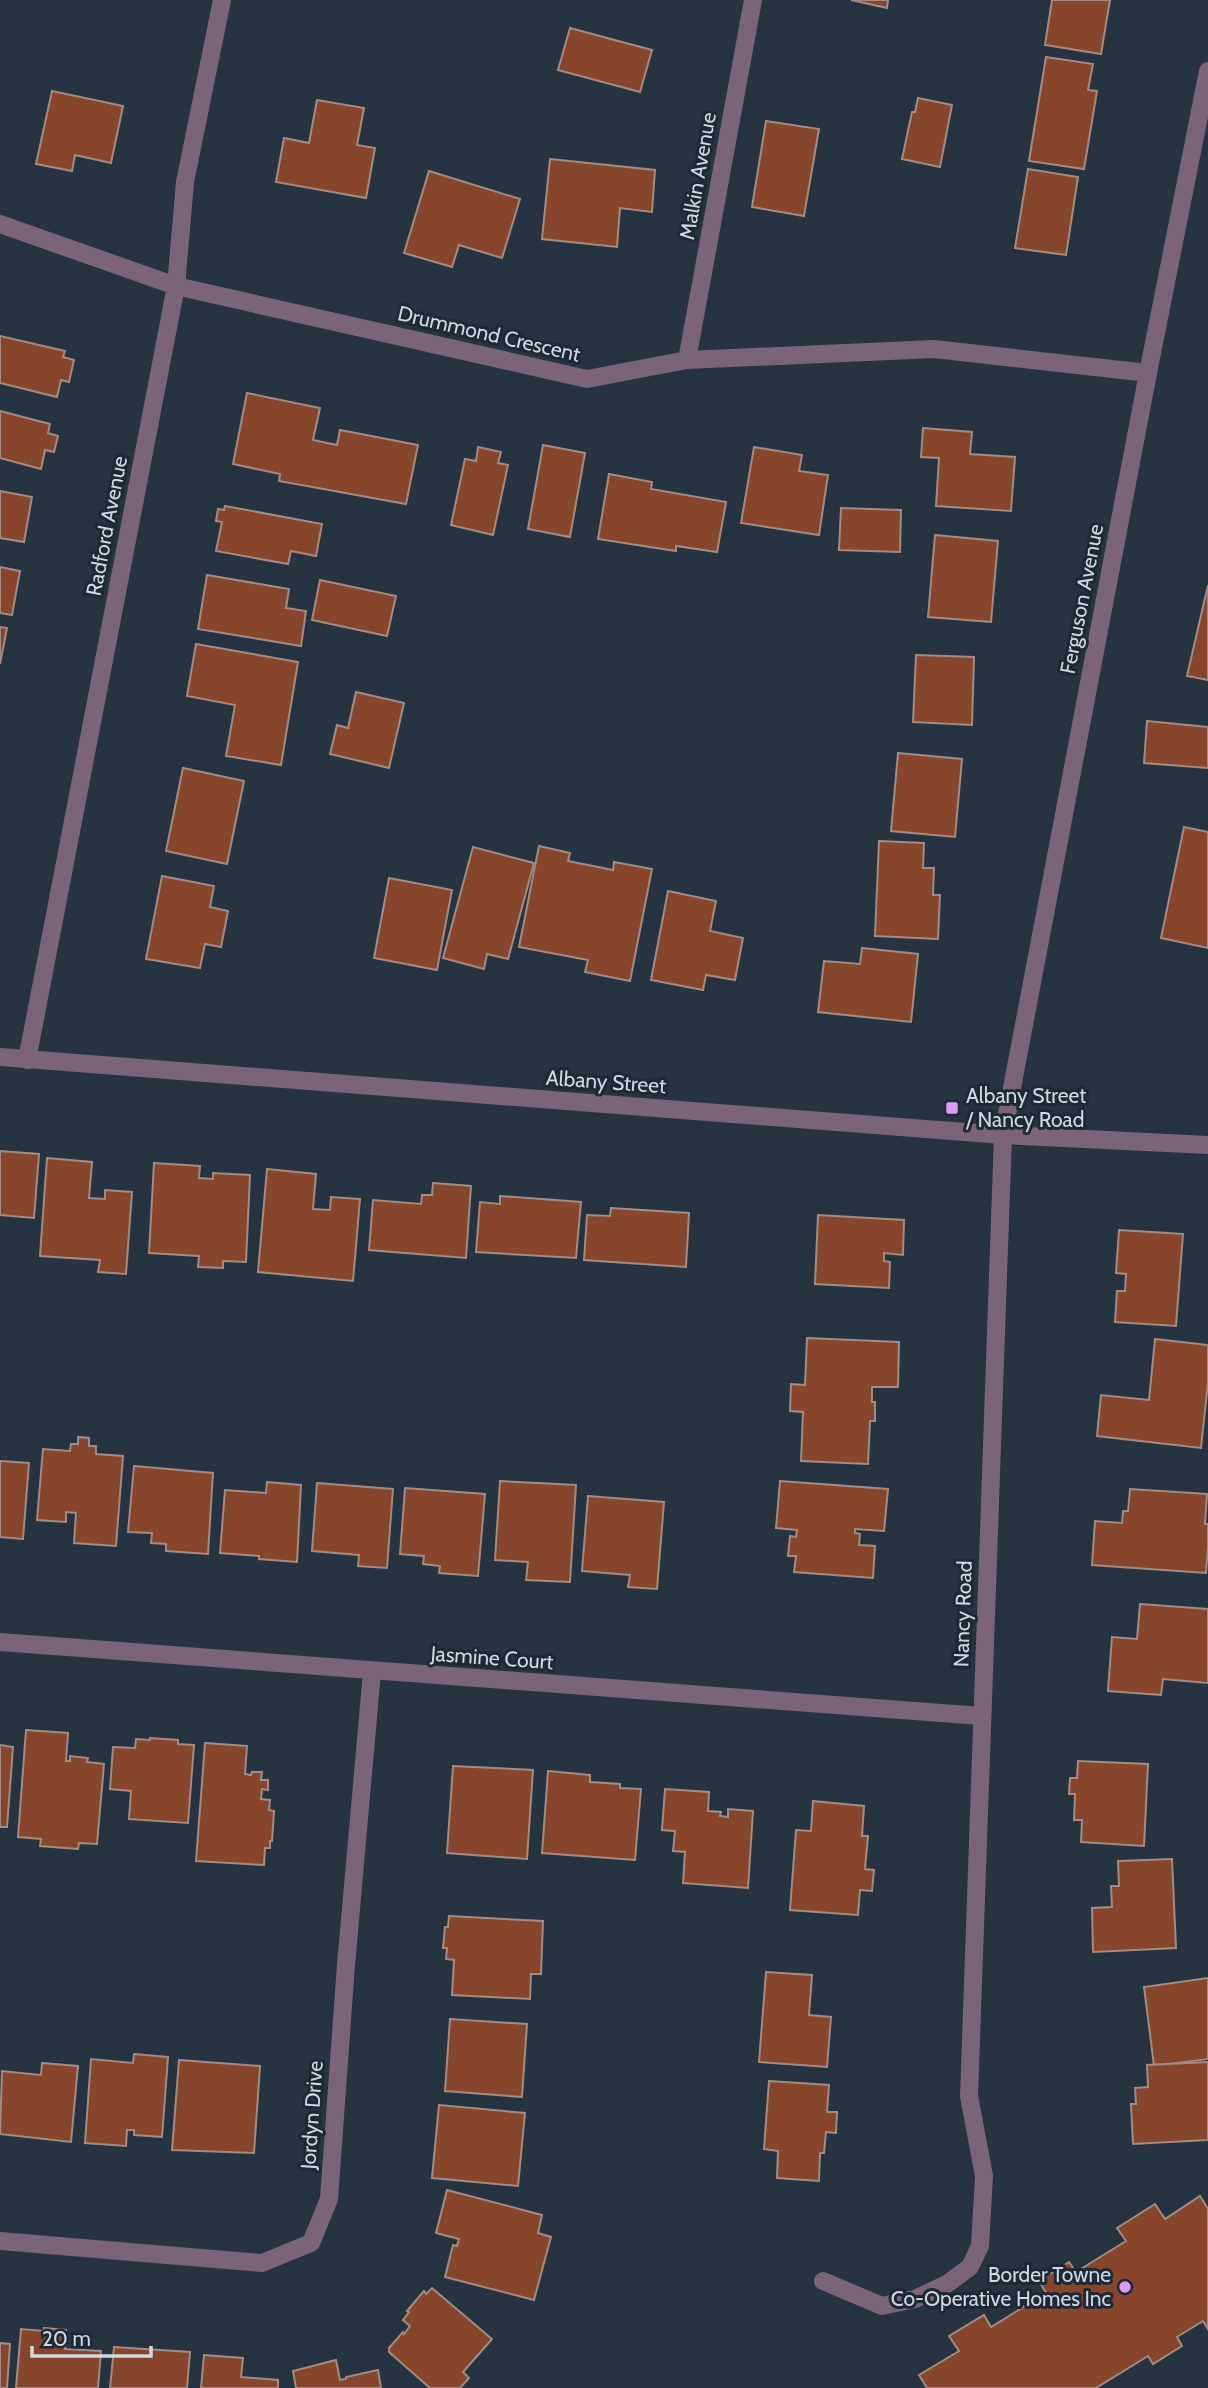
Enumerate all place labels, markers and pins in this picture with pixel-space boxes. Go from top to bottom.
place label: Albany Street / Nancy Road [965,1083,1086,1132]
marker: Albany Street / Nancy Road [944,1100,960,1116]
place label: Border Towne Co-Operative Homes Inc [891,2262,1111,2311]
marker: Border Towne Co-Operative Homes Inc [1117,2279,1133,2295]

